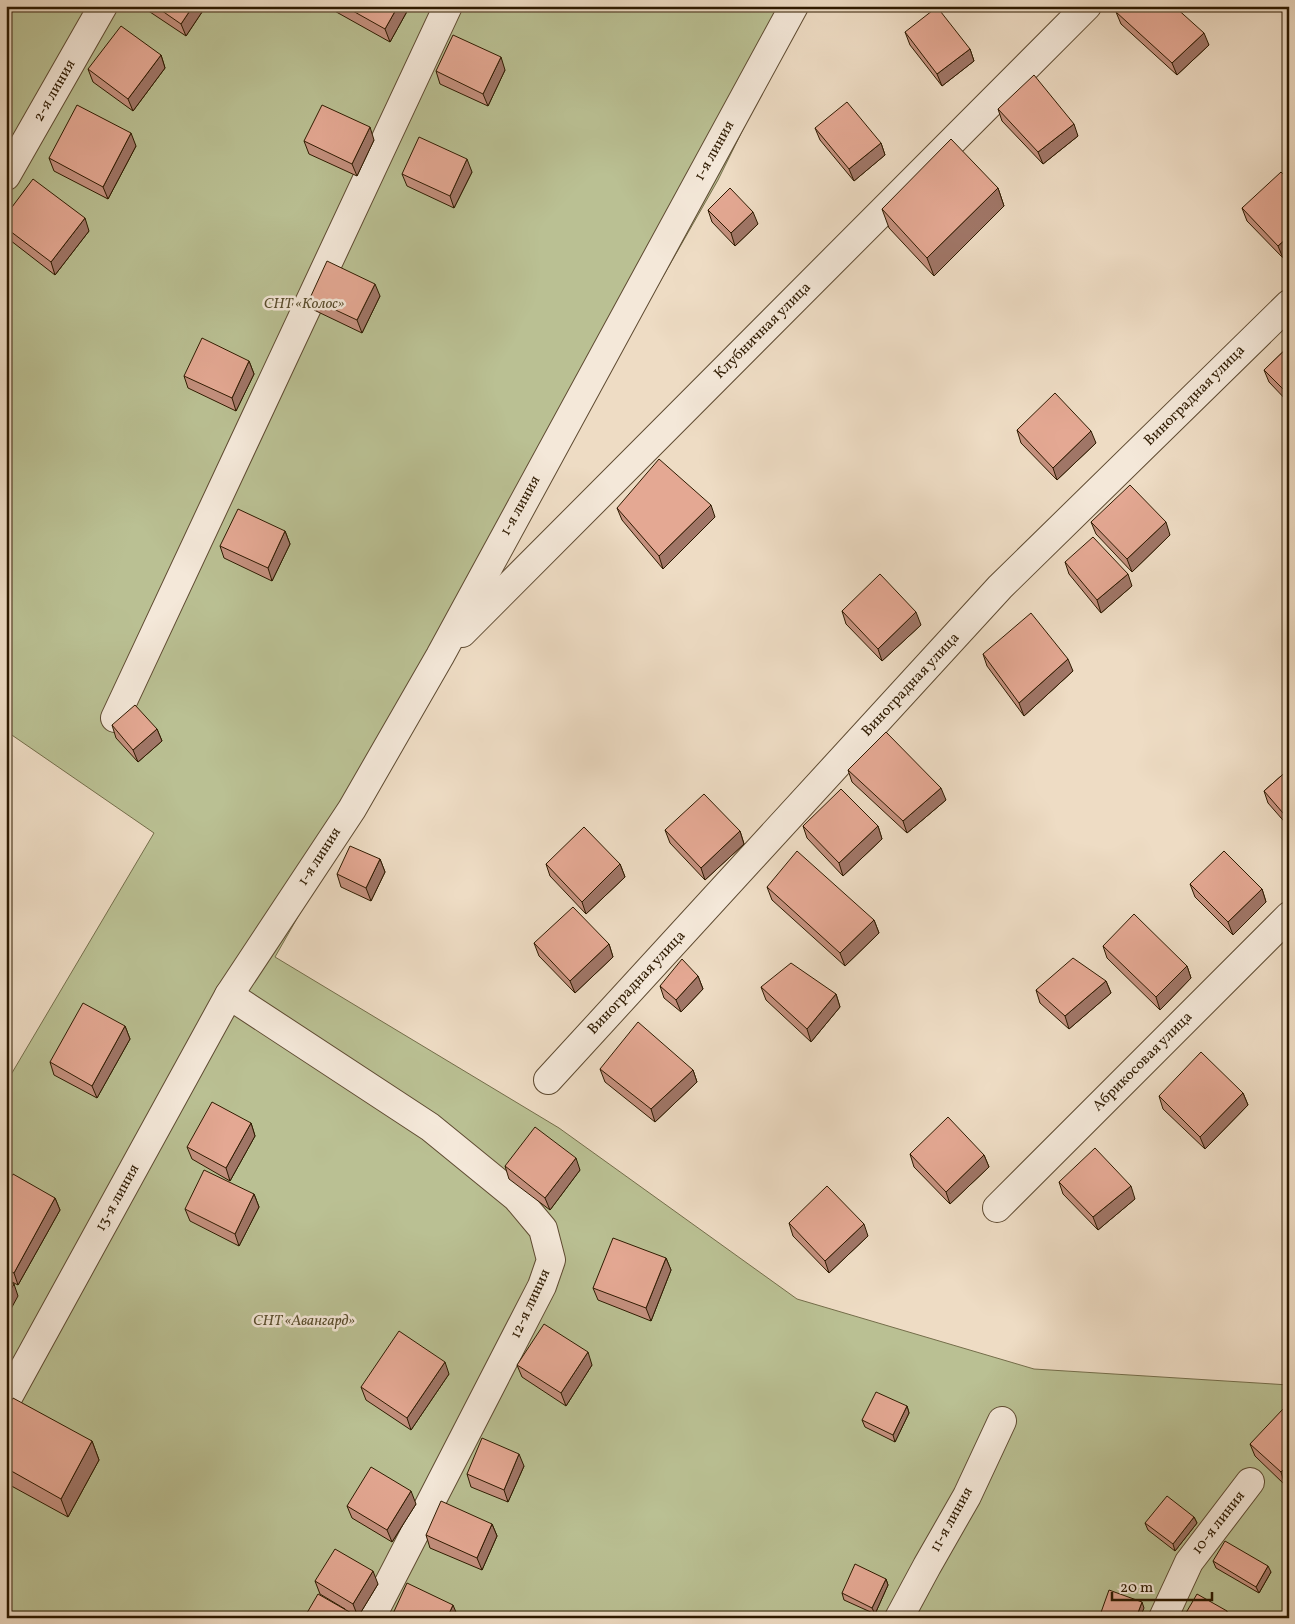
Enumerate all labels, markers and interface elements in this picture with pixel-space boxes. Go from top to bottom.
street label: 2-я линия [29,56,81,126]
street label: 1-я линия [690,117,740,185]
street label: Клубничная улица [710,278,816,384]
park label: СНТ «Колос» [264,294,345,315]
street label: Виноградная улица [1140,341,1250,451]
street label: 1-я линия [496,472,546,540]
street label: Виноградная улица [857,628,965,742]
street label: 1-я линия [293,824,347,890]
street label: Виноградная улица [583,926,691,1040]
street label: Абрикосовая улица [1088,1007,1198,1117]
street label: 13-я линия [91,1160,145,1235]
street label: 12-я линия [506,1266,556,1342]
park label: СНТ «Авангард» [253,1311,355,1332]
street label: 11-я линия [925,1483,979,1556]
street label: 10-я линия [1187,1487,1251,1559]
scale bar [1112,1569,1212,1601]
text: 20 m [1120,1578,1153,1599]

